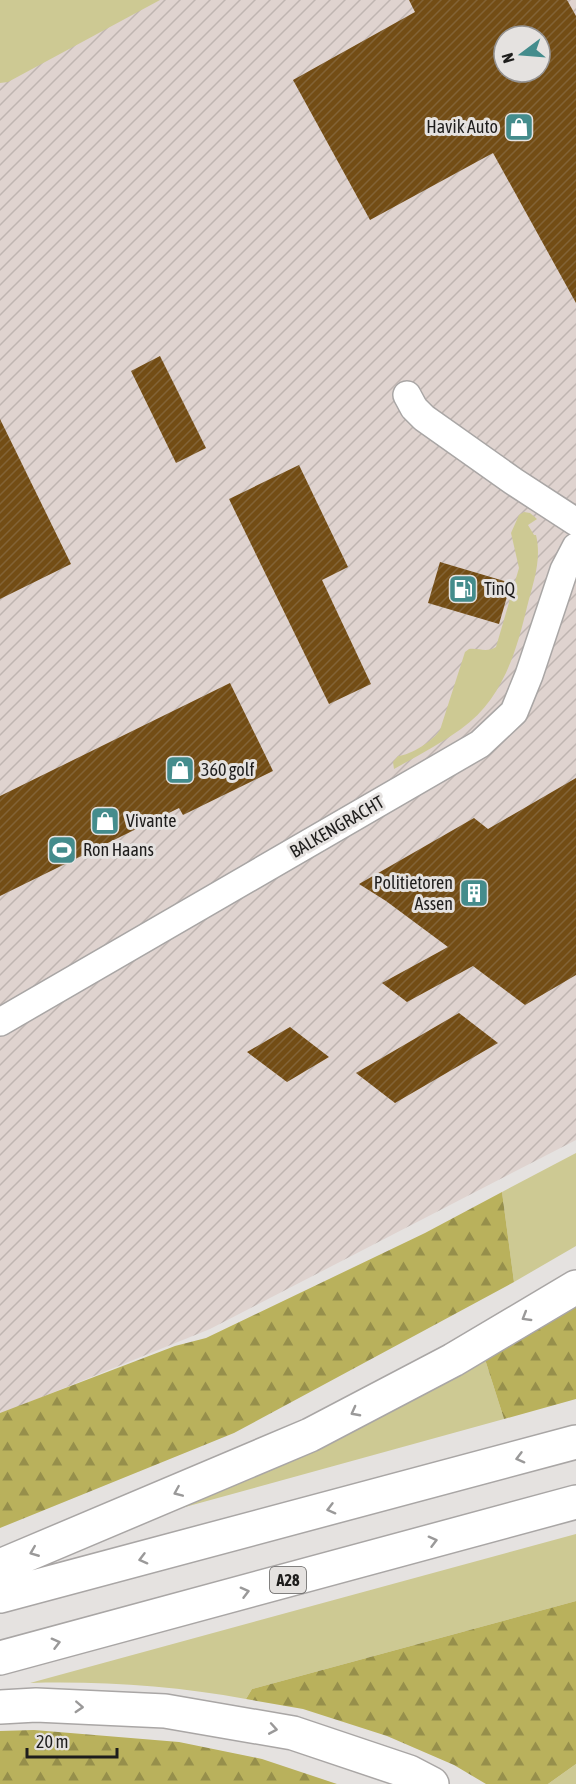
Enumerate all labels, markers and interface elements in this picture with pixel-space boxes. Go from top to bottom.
north arrow [492,24,552,84]
text: N [498,51,518,65]
shop icon: Havik Auto [503,111,535,143]
place label: Havik Auto [426,116,498,137]
fuel station icon: TinQ [447,573,479,605]
place label: TinQ [484,578,515,599]
shop icon: 360 golf [164,754,196,786]
place label: 360 golf [201,759,254,780]
street label: BALKENGRACHT [286,791,388,862]
shop icon: Vivante [89,805,121,837]
place label: Vivante [126,810,176,831]
sports icon: Ron Haans [46,834,78,866]
place label: Ron Haans [83,839,154,860]
place label: Politietoren Assen [374,872,453,914]
building icon: Politietoren Assen [458,877,490,909]
one-way arrow [522,1310,532,1321]
one-way arrow [350,1404,361,1416]
one-way arrow [515,1450,525,1463]
one-way arrow [173,1485,184,1497]
one-way arrow [326,1502,337,1514]
one-way arrow [427,1536,438,1548]
one-way arrow [29,1545,40,1557]
one-way arrow [138,1551,148,1564]
road number: A28 [270,1567,306,1593]
one-way arrow [239,1587,250,1599]
one-way arrow [51,1638,61,1650]
one-way arrow [75,1701,84,1714]
scale bar [27,1721,117,1759]
one-way arrow [268,1723,277,1735]
text: 20 m [36,1731,68,1752]

